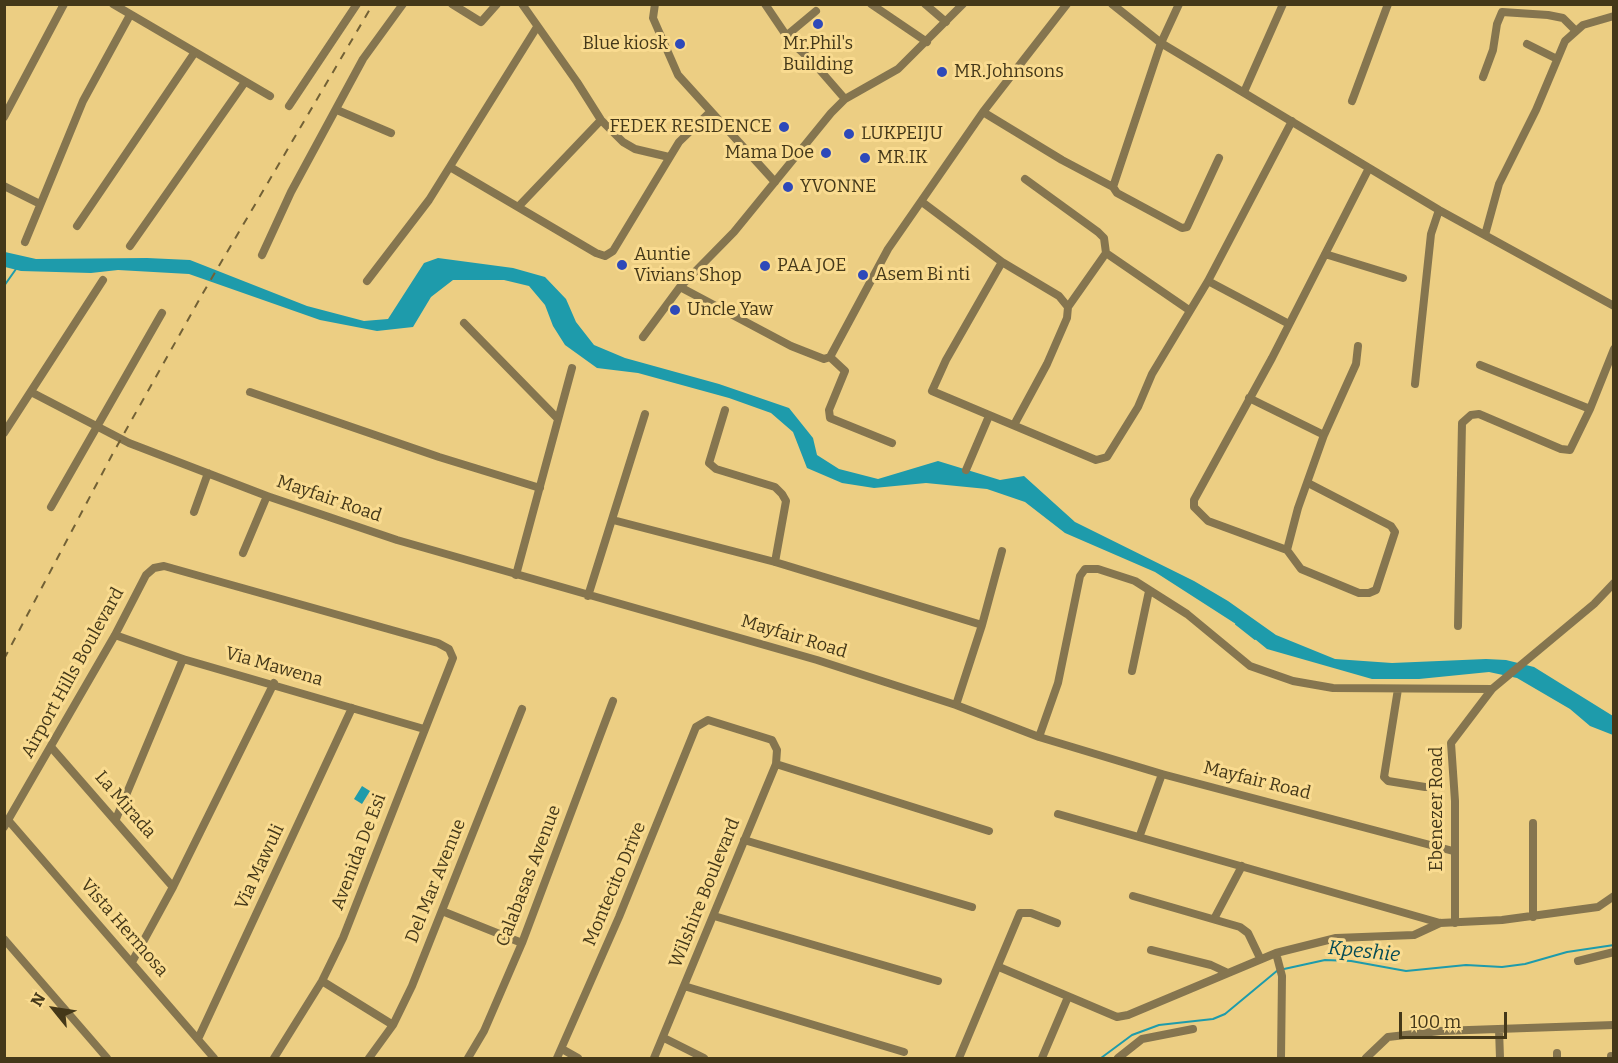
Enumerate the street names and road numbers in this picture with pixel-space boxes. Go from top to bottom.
street label: Mayfair Road [274,471,384,527]
street label: Airport Hills Boulevard [17,584,129,762]
street label: Mayfair Road [738,611,850,663]
street label: Via Mawena [223,643,325,691]
street label: Ebenezer Road [1426,746,1448,872]
street label: Mayfair Road [1201,757,1313,805]
street label: La Mirada [90,767,160,843]
street label: Avenida De Esi [327,791,391,913]
street label: Calabasas Avenue [492,802,566,950]
street label: Wilshire Boulevard [665,815,745,971]
street label: Del Mar Avenue [401,816,471,946]
street label: Montecito Drive [579,819,651,949]
street label: Via Mawuli [231,821,289,913]
street label: Vista Hermosa [76,875,172,981]

